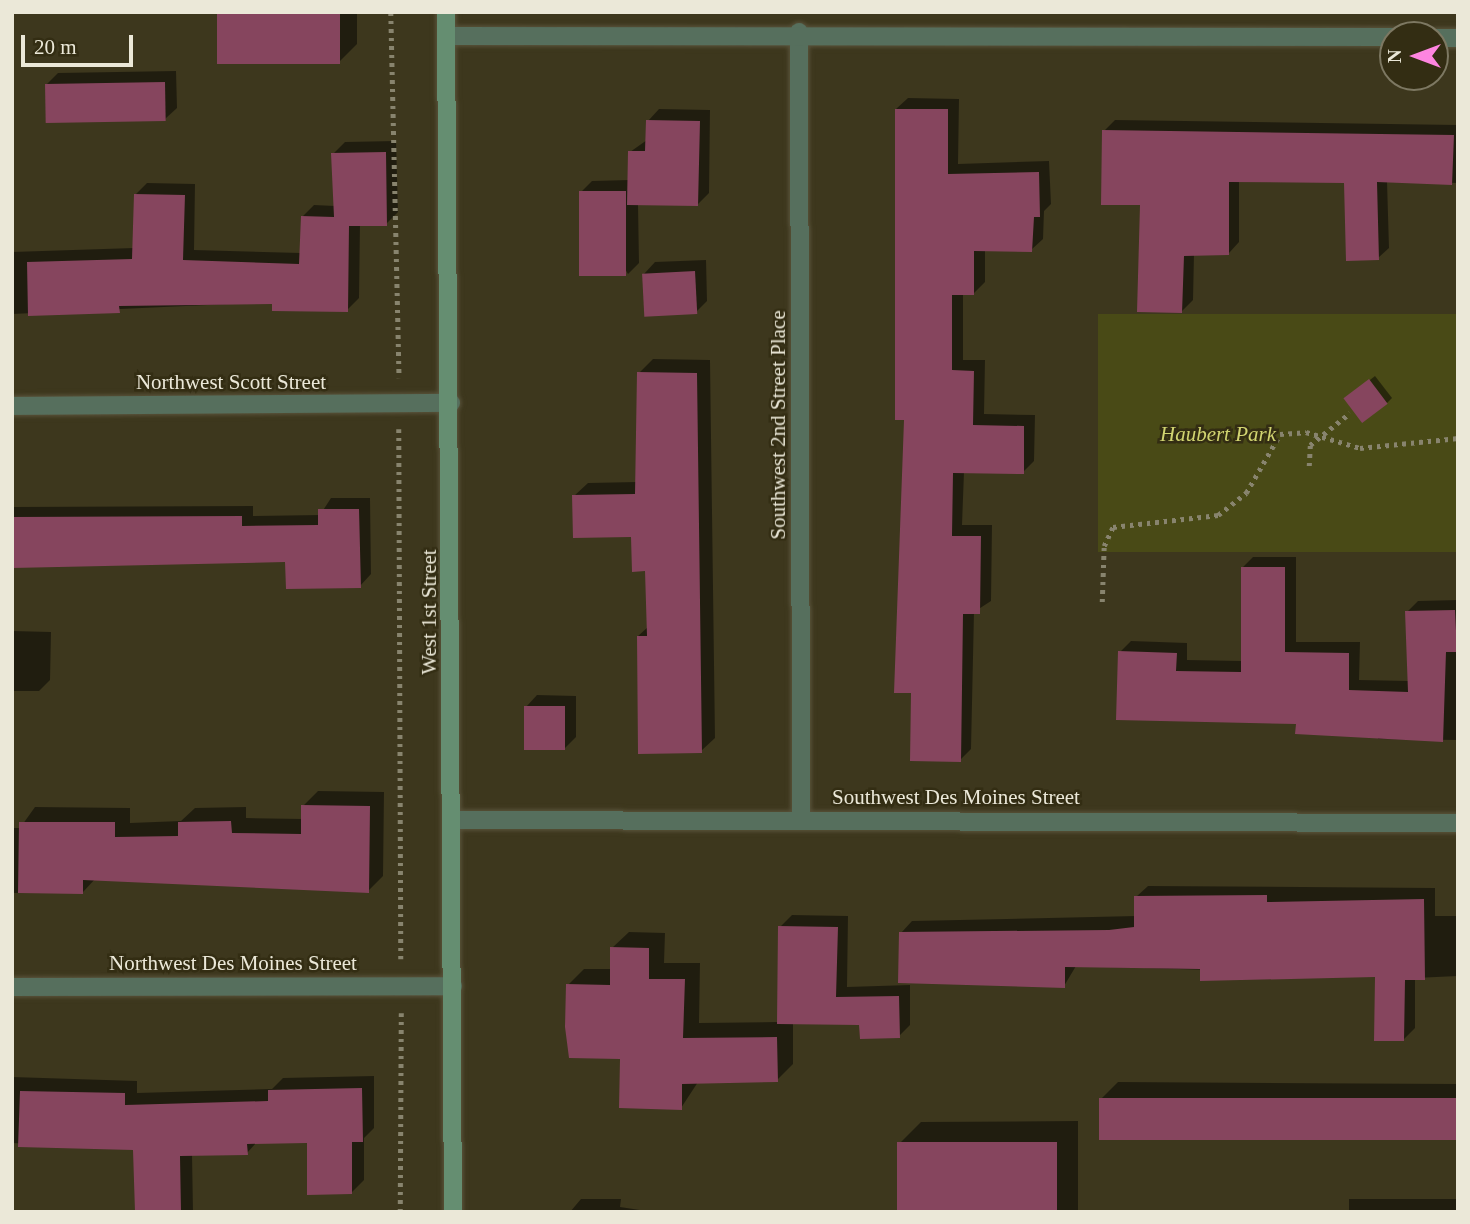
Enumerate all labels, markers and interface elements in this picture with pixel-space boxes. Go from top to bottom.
scale bar [24,21,136,65]
north arrow [1379,21,1449,91]
text: 20 m [34,35,77,59]
text: N [1384,49,1405,63]
street label: Southwest 2nd Street Place [765,310,791,540]
street label: Northwest Scott Street [136,369,326,395]
park label: Haubert Park [1160,421,1276,447]
street label: West 1st Street [416,549,442,675]
street label: Southwest Des Moines Street [832,784,1080,810]
street label: Northwest Des Moines Street [109,950,357,976]

